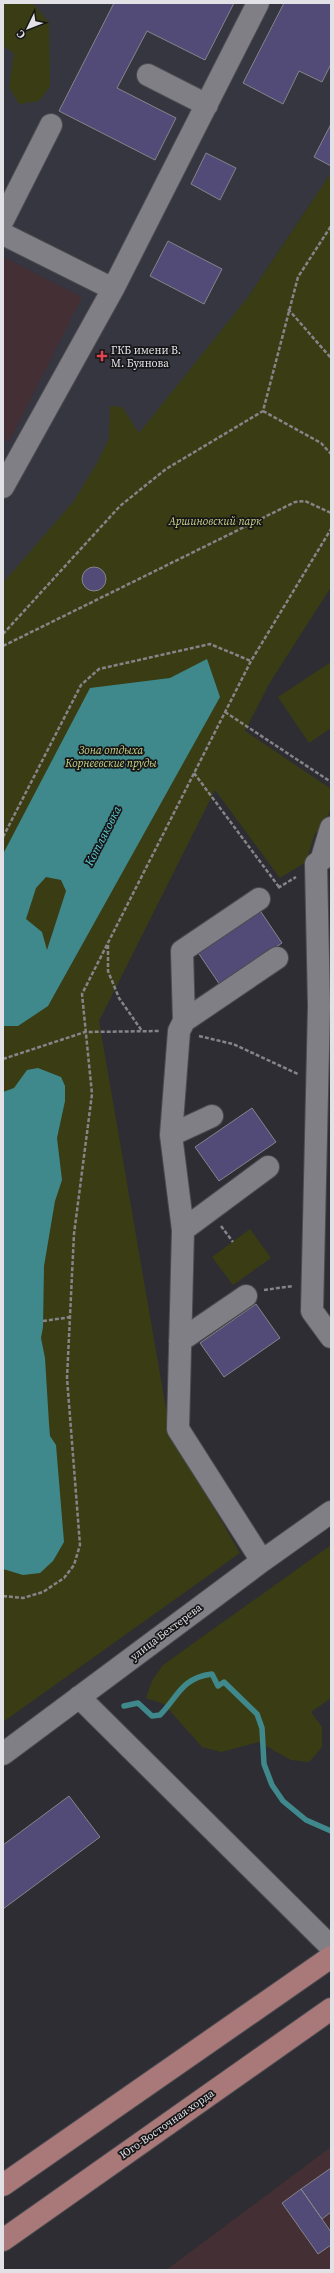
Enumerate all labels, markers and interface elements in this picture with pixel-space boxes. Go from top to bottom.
north arrow [8,8,48,48]
text: С [13,27,29,42]
place label: ГКБ имени В. М. Буянова [111,343,181,371]
marker: ГКБ имени В. М. Буянова [96,350,108,362]
park label: Аршиновский парк [168,514,262,529]
park label: Зона отдыха Корнеевские пруды [64,743,157,771]
water label: Котляковка [81,803,125,870]
street label: улица Бехтерева [127,1600,205,1664]
street label: Юго-Восточная хорда [117,2085,218,2162]

